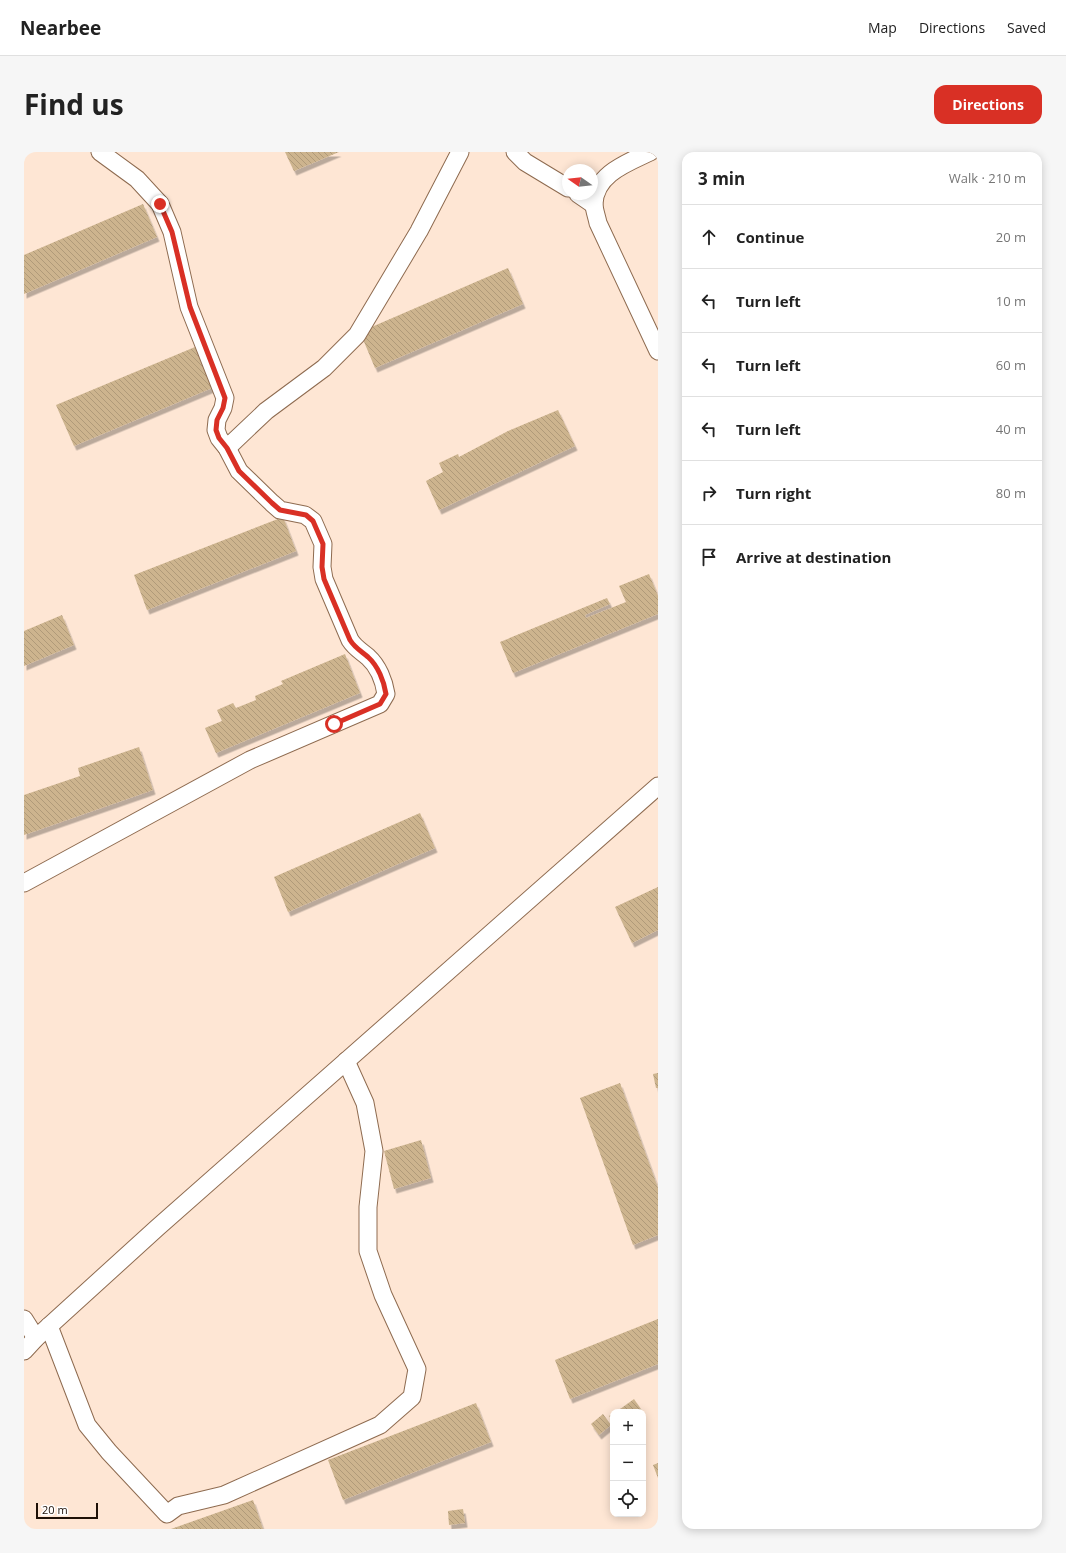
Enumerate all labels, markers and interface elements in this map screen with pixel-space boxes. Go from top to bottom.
text: Nearbee [20,15,101,41]
text: Map [868,18,897,37]
text: Directions [919,18,985,37]
text: Saved [1007,18,1046,37]
text: Find us [24,85,124,123]
button: Directions [934,85,1042,124]
north arrow [562,164,598,200]
text: 3 min [698,167,745,190]
text: Walk · 210 m [949,169,1026,187]
route end [151,195,169,213]
icon: ahead [698,226,720,248]
text: Continue [736,227,804,247]
text: 20 m [996,228,1026,246]
icon: left [698,290,720,312]
text: Turn left [736,291,801,311]
text: 10 m [996,292,1026,310]
icon: left [698,354,720,376]
text: Turn left [736,355,801,375]
text: 60 m [996,356,1026,374]
icon: left [698,418,720,440]
text: Turn left [736,419,801,439]
text: 40 m [996,420,1026,438]
icon: right [698,482,720,504]
text: Turn right [736,483,811,503]
text: 80 m [996,484,1026,502]
icon: arrive [698,546,720,568]
text: Arrive at destination [736,547,891,567]
route start [325,715,343,733]
map controls [610,1409,646,1517]
button: + [610,1409,646,1445]
button: − [610,1445,646,1481]
button: locate [610,1481,646,1517]
scale bar [36,1501,98,1520]
text: 20 m [42,1502,68,1517]

